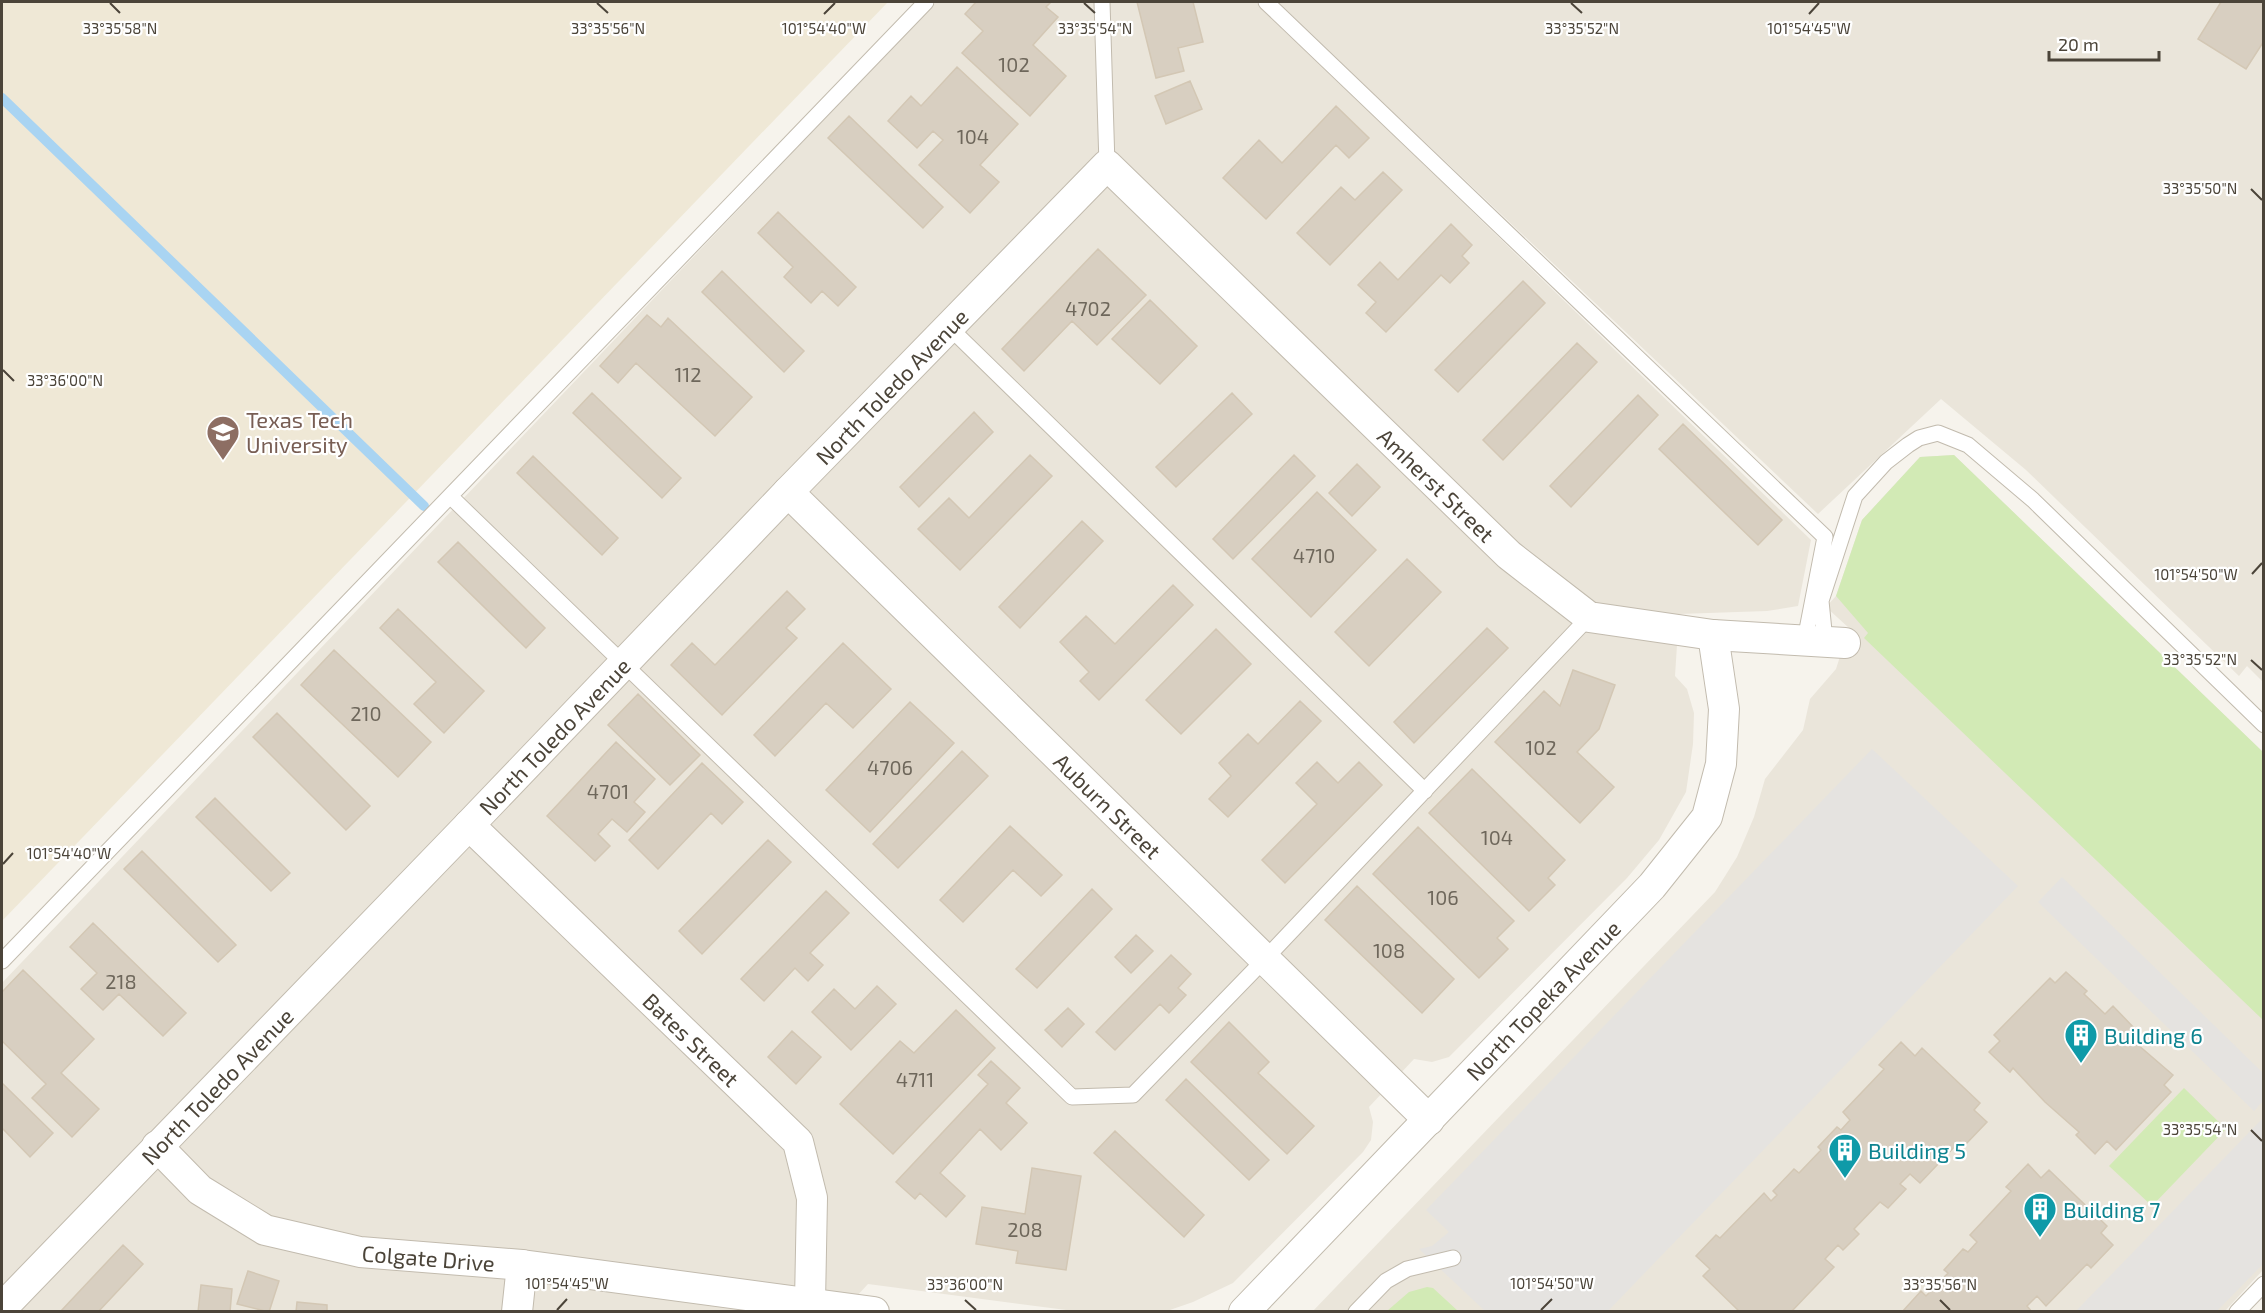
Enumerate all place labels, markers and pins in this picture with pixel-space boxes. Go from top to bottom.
place label: Texas Tech University [246,406,353,457]
school or university icon: Texas Tech University [205,414,241,461]
building icon: Building 6 [2063,1017,2099,1064]
place label: Building 6 [2104,1022,2203,1048]
building icon: Building 5 [1827,1132,1863,1179]
place label: Building 5 [1868,1137,1966,1163]
building icon: Building 7 [2022,1191,2058,1238]
place label: Building 7 [2063,1196,2160,1222]

